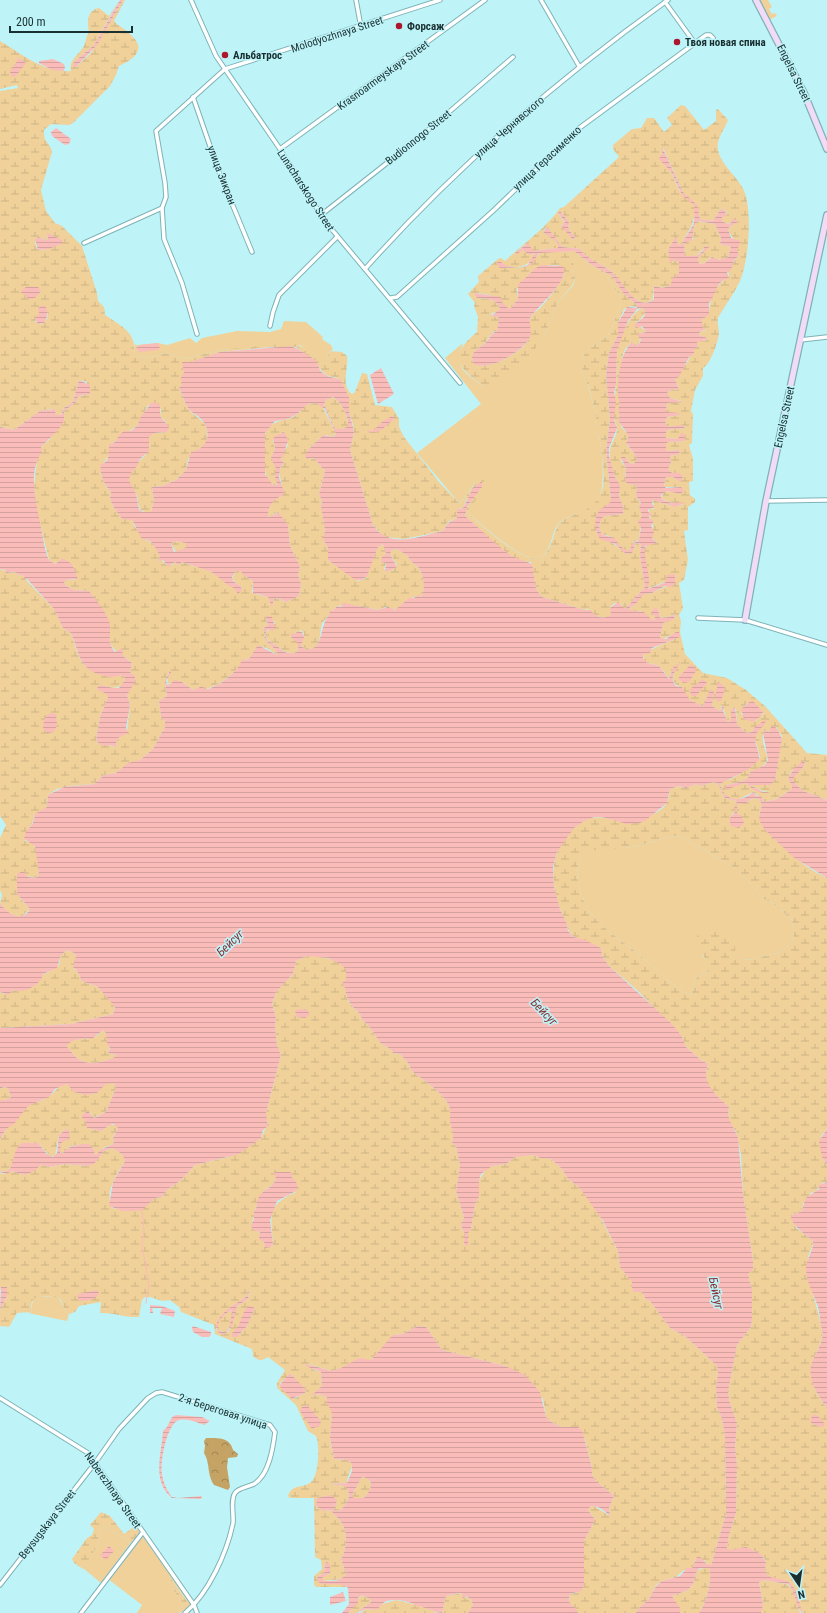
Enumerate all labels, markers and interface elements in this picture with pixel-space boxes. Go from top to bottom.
scale bar [10,8,132,34]
street label: Molodyozhnaya Street [289,13,385,55]
text: 200 m [16,15,46,29]
place label: Форсаж [407,20,445,33]
marker: Форсаж [394,21,404,31]
place label: Твоя новая спина [685,36,766,49]
marker: Твоя новая спина [672,37,682,47]
street label: Krasnoarmeyskaya Street [335,38,432,113]
street label: Engelsa Street [774,42,813,104]
place label: Альбатрос [233,49,282,62]
marker: Альбатрос [220,50,230,60]
street label: улица Чернявского [472,93,547,161]
street label: Budionnogo Street [383,107,454,168]
street label: улица Герасименко [511,123,585,193]
street label: улица Зикран [204,144,239,206]
street label: Lunacharskogo Street [274,147,337,234]
street label: Engelsa Street [772,385,797,449]
water label: Бейсуг [213,926,247,959]
water label: Бейсуг [528,995,561,1029]
water label: Бейсуг [706,1276,726,1311]
street label: 2-я Береговая улица [177,1391,269,1432]
street label: Naberezhnaya Street [82,1450,144,1531]
street label: Beysugskaya Street [16,1487,79,1562]
north arrow [779,1565,819,1605]
text: N [796,1587,806,1601]

